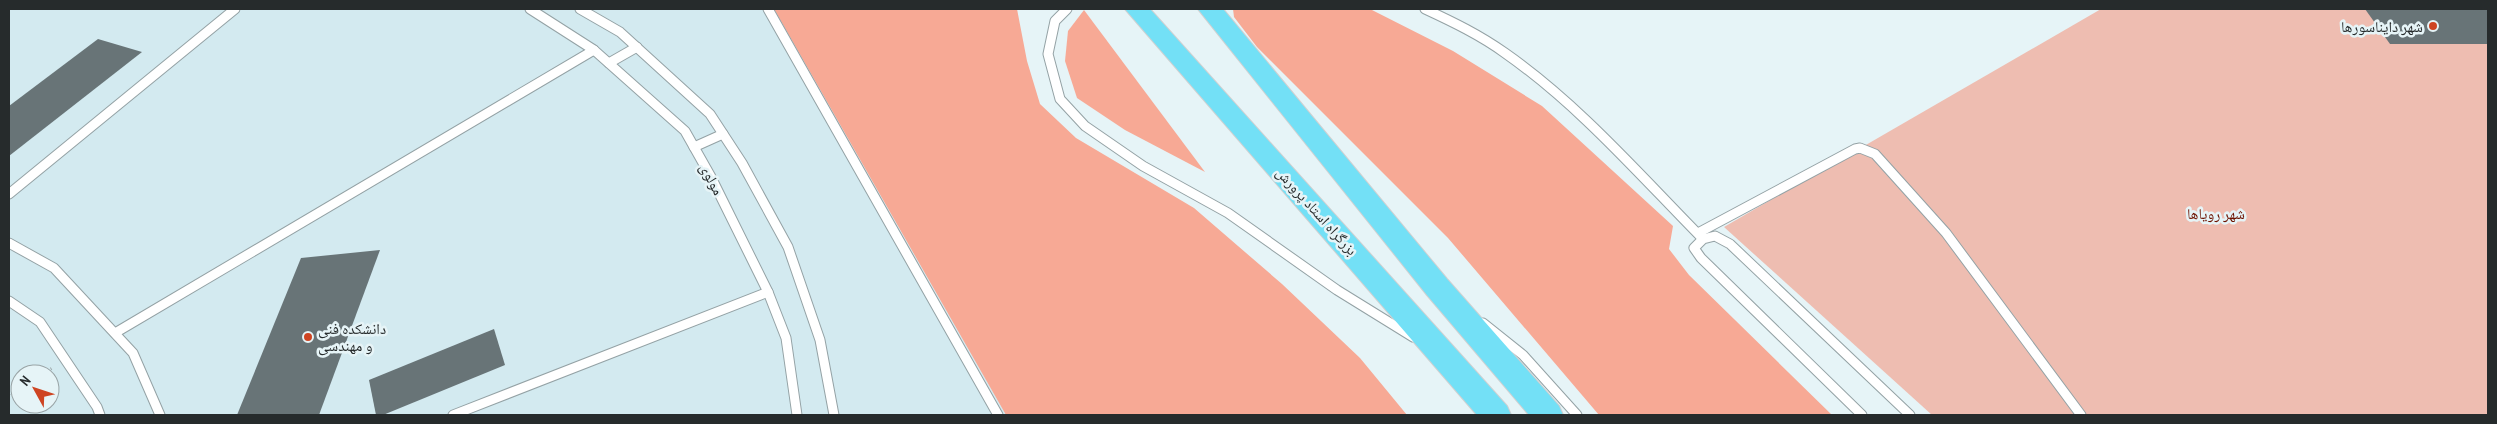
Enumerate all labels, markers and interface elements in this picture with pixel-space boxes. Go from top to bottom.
place label: شهر دایناسورها [2341,17,2423,36]
marker: شهر دایناسورها [2427,20,2439,32]
street label: مولوی [695,160,728,199]
street label: بزرگراه استاد پرورش [1272,163,1362,260]
park label: شهر رویاها [2187,204,2245,223]
place label: دانشکده فنی و مهندسی [318,319,386,356]
marker: دانشکده فنی و مهندسی [302,331,314,343]
north arrow [10,364,60,414]
text: N [16,372,34,389]

